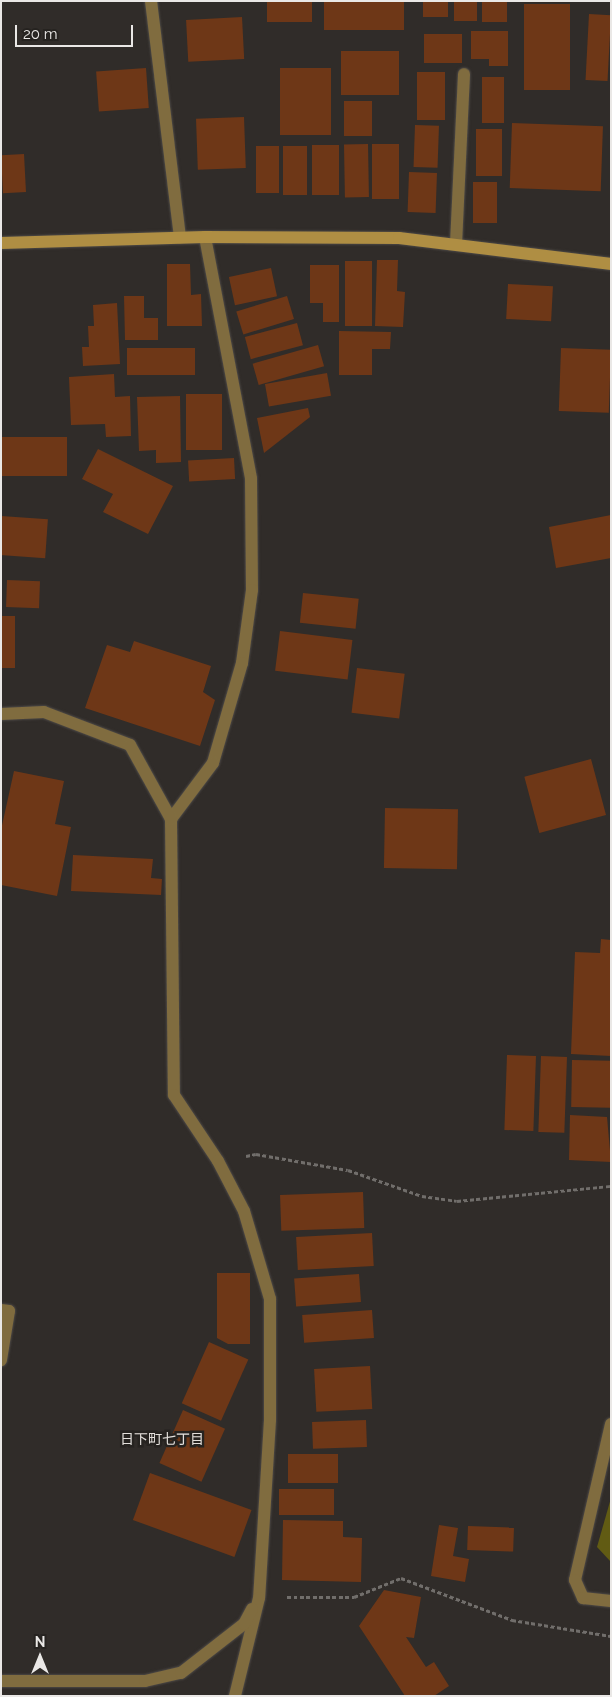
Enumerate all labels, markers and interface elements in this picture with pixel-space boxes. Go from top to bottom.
scale bar [18,15,135,47]
text: 20 m [23,25,58,43]
district label: 日下町七丁目 [120,1431,204,1447]
north arrow [15,1632,65,1682]
text: N [35,1634,45,1650]

